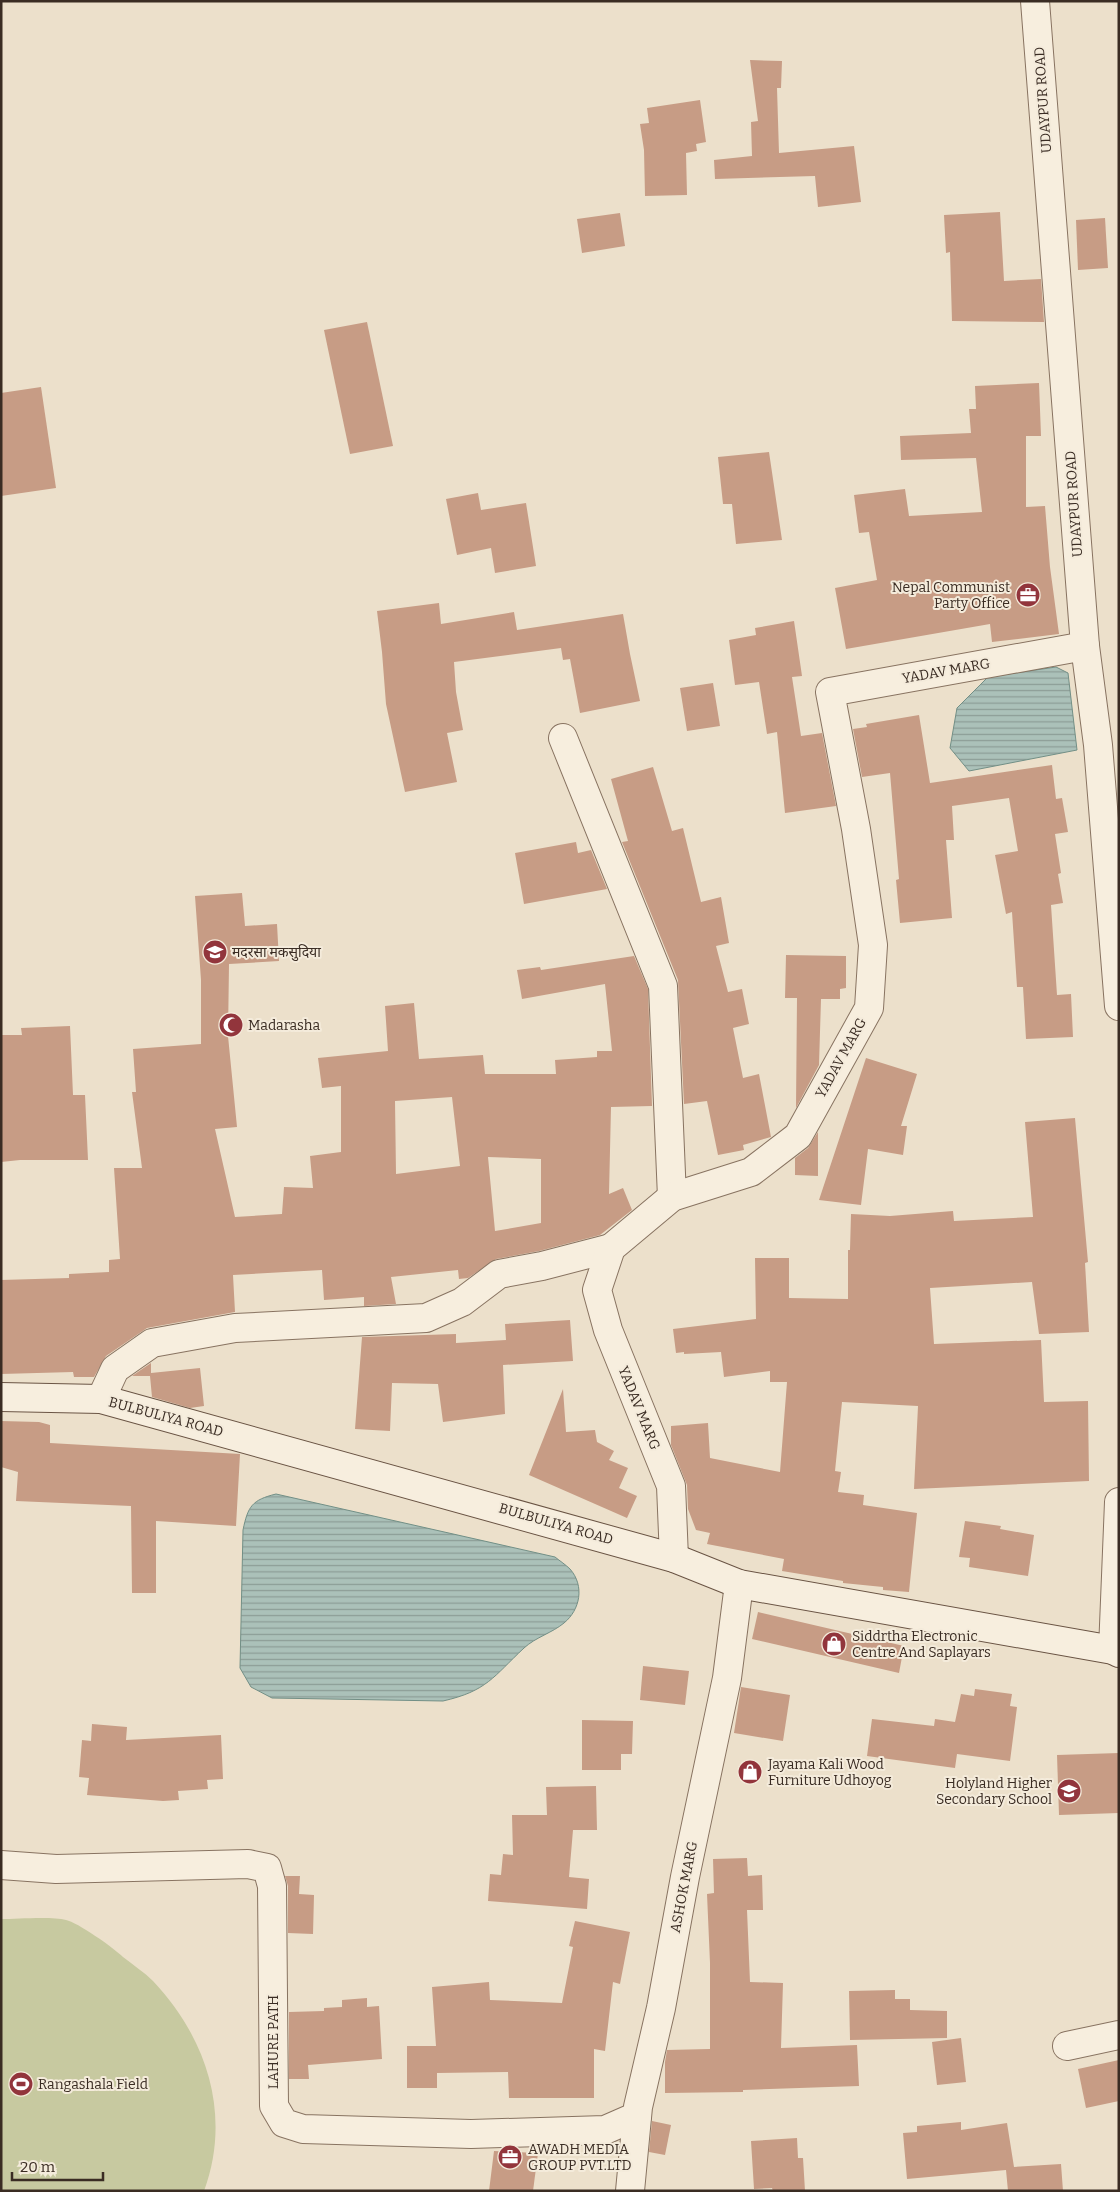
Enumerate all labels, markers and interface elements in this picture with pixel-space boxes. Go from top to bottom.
street label: UDAYPUR ROAD [1031,46,1055,154]
street label: UDAYPUR ROAD [1062,450,1086,558]
place label: Nepal Communist Party Office [892,579,1010,612]
office icon: Nepal Communist Party Office [1015,582,1041,608]
street label: YADAV MARG [901,655,991,687]
school or university icon: मदरसा मकसुदिया [202,939,228,965]
place label: मदरसा मकसुदिया [232,944,321,962]
mosque icon: Madarasha [218,1012,244,1038]
street label: YADAV MARG [812,1015,870,1101]
place label: Madarasha [248,1017,320,1034]
street label: YADAV MARG [614,1364,664,1452]
street label: BULBULIYA ROAD [107,1394,225,1440]
street label: BULBULIYA ROAD [497,1500,615,1548]
place label: Siddrtha Electronic Centre And Saplayars [852,1628,991,1661]
shop icon: Siddrtha Electronic Centre And Saplayars [821,1631,847,1657]
place label: Jayama Kali Wood Furniture Udhoyog [767,1756,892,1789]
shop icon: Jayama Kali Wood Furniture Udhoyog [737,1759,763,1785]
place label: Holyland Higher Secondary School [936,1775,1052,1808]
school or university icon: Holyland Higher Secondary School [1056,1778,1082,1804]
street label: ASHOK MARG [667,1840,701,1934]
street label: LAHURE PATH [265,1995,282,2089]
sports icon: Rangashala Field [8,2071,34,2097]
place label: Rangashala Field [38,2076,148,2093]
place label: AWADH MEDIA GROUP PVT.LTD [528,2141,632,2174]
office icon: AWADH MEDIA GROUP PVT.LTD [497,2144,523,2170]
scale bar [12,2150,104,2182]
text: 20 m [20,2158,56,2176]

